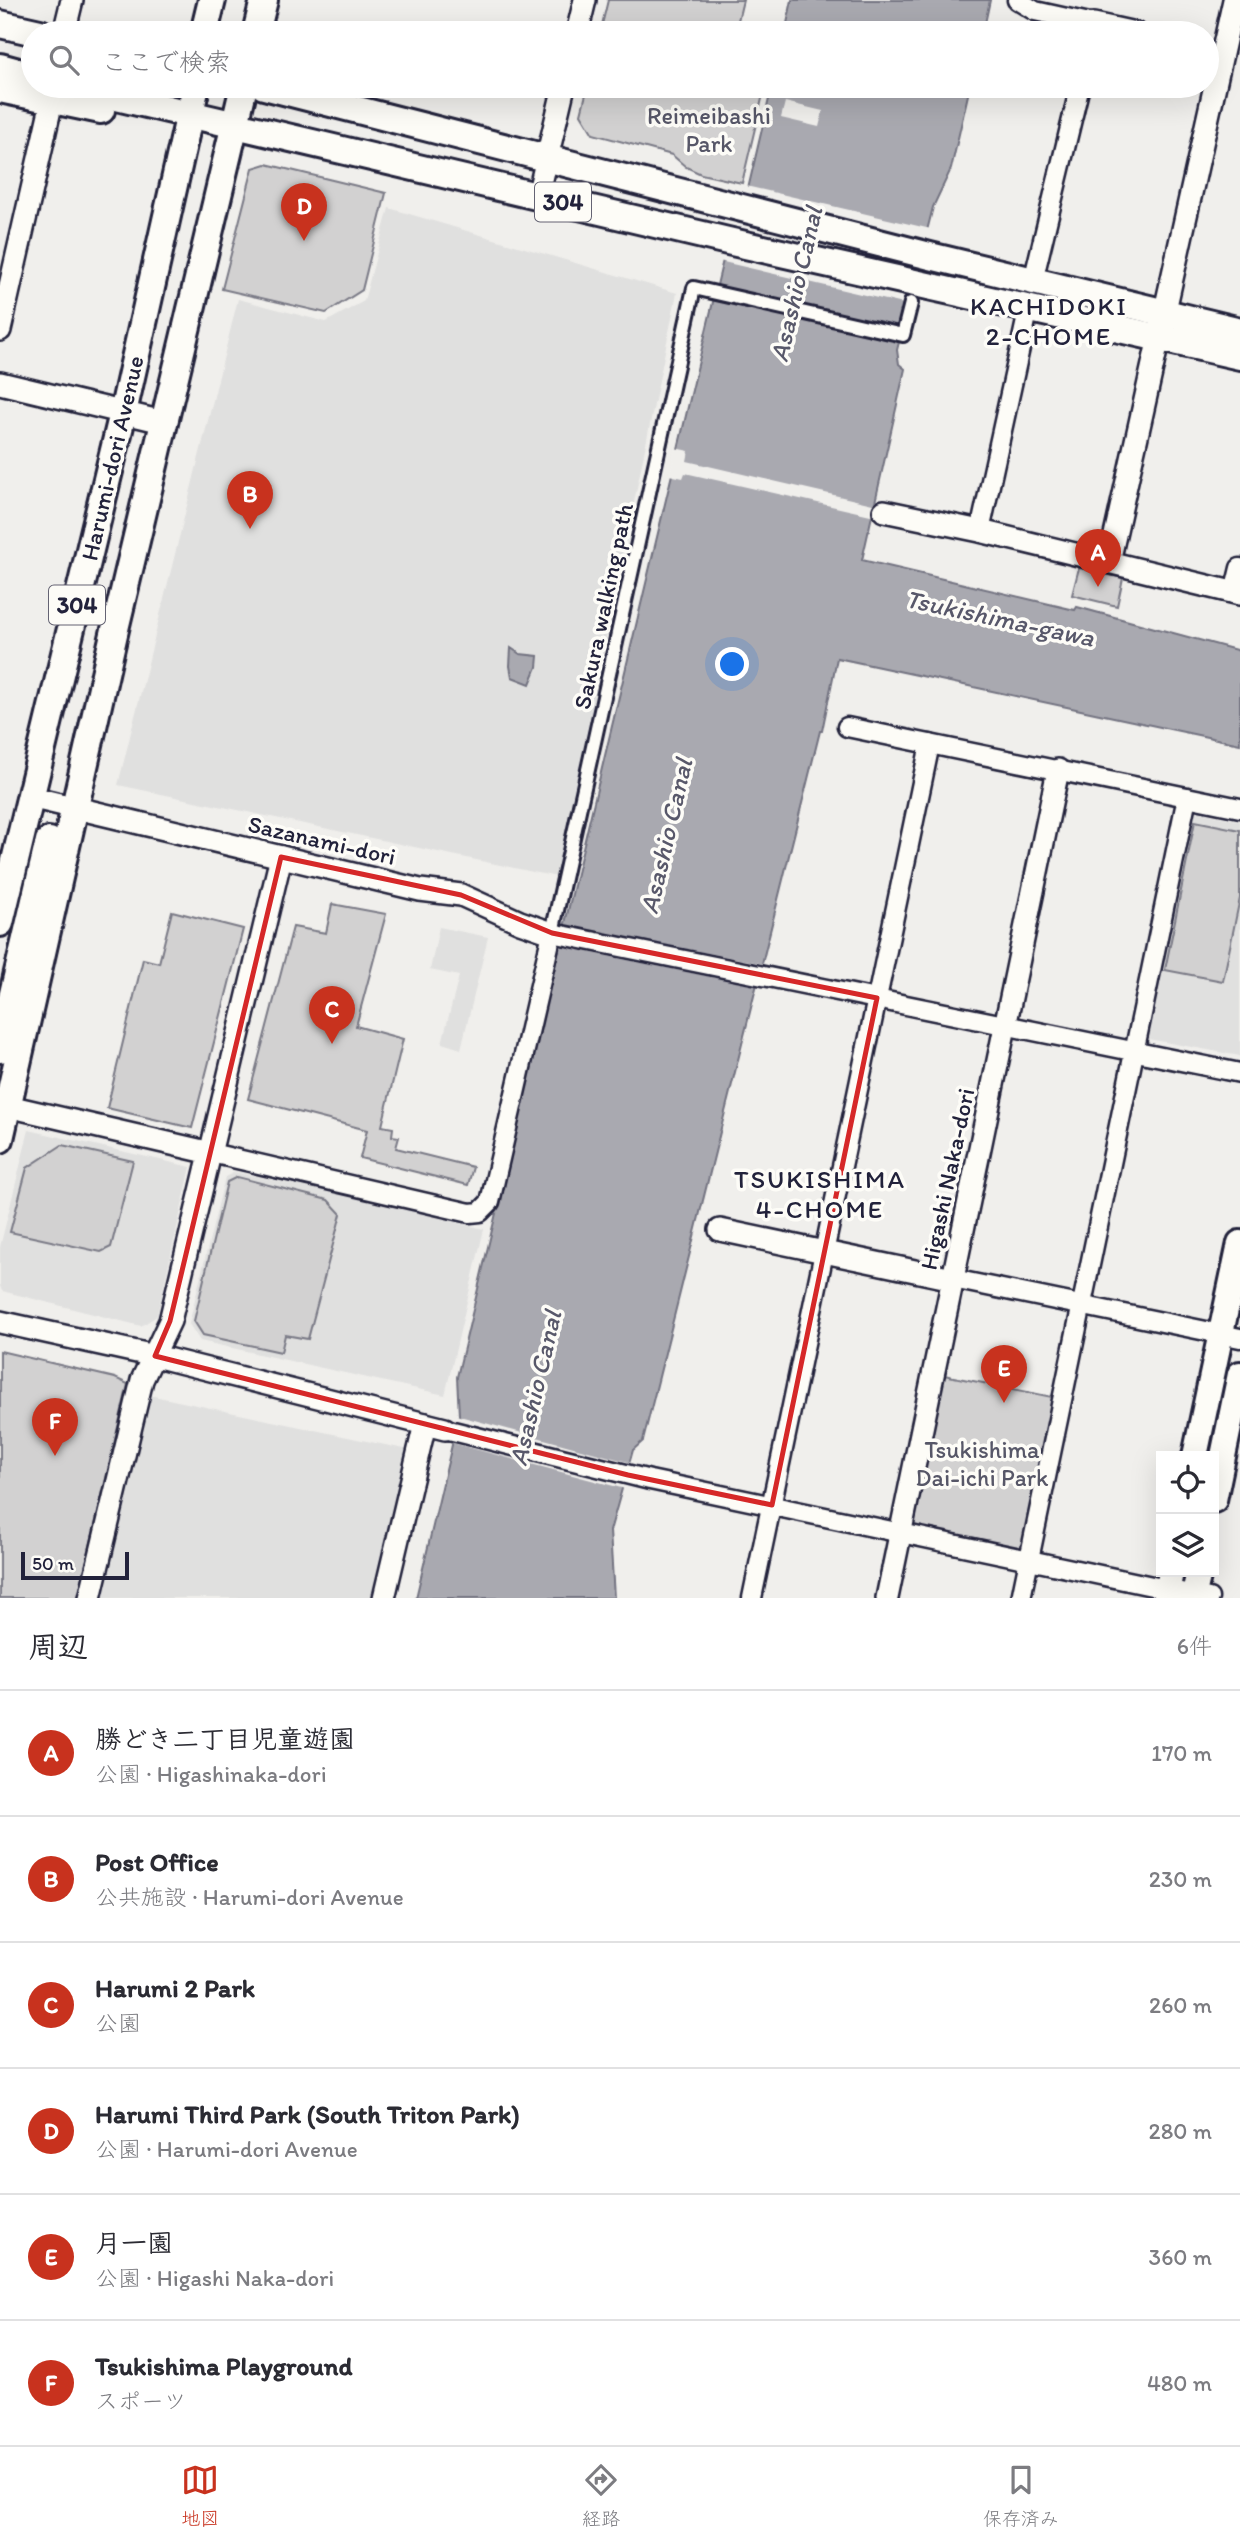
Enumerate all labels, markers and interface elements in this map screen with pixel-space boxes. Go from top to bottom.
search box [21,21,1219,98]
icon: search [45,41,83,79]
text: ここで検索 [101,46,231,78]
park label: Reimeibashi Park [647,101,771,158]
road number: 304 [535,182,591,222]
pin: D [281,183,327,241]
water label: Asashio Canal [763,202,830,365]
district label: KACHIDOKI 2-CHOME [970,290,1128,352]
street label: Harumi-dori Avenue [74,353,150,563]
pin: B [227,471,273,529]
street label: Sakura walking path [567,500,639,712]
pin: A [1075,529,1121,587]
water label: Tsukishima-gawa [903,582,1098,654]
road number: 304 [49,586,105,624]
your location [715,647,749,681]
water label: Asashio Canal [633,754,700,917]
street label: Sazanami-dori [245,809,399,871]
pin: C [309,986,355,1044]
street label: Higashi Naka-dori [914,1085,980,1273]
district label: TSUKISHIMA 4-CHOME [734,1163,906,1225]
water label: Asashio Canal [502,1306,569,1469]
pin: E [981,1345,1027,1403]
pin: F [32,1398,78,1456]
park label: Tsukishima Dai-ichi Park [916,1435,1049,1492]
map controls [1156,1451,1219,1577]
button: locate [1156,1451,1219,1514]
button: layers [1156,1514,1219,1577]
scale bar [21,1549,130,1581]
text: 50 m [32,1552,74,1575]
text: 周辺 [28,1628,88,1665]
text: 6件 [1177,1632,1212,1660]
text: 勝どき二丁目児童遊園 [95,1723,355,1755]
text: A [44,1739,58,1767]
text: 170 m [1151,1739,1212,1767]
text: 公園 · Higashinaka-dori [95,1760,327,1788]
text: Post Office [95,1846,219,1878]
text: B [44,1865,58,1893]
text: 230 m [1149,1865,1212,1893]
text: 公共施設 · Harumi-dori Avenue [95,1883,404,1911]
text: Harumi 2 Park [95,1972,255,2004]
text: C [44,1991,58,2019]
text: 260 m [1149,1991,1212,2019]
text: 公園 [95,2009,141,2037]
text: Harumi Third Park (South Triton Park) [95,2098,520,2130]
text: D [43,2117,59,2145]
text: 280 m [1149,2117,1212,2145]
text: 公園 · Harumi-dori Avenue [95,2135,358,2163]
text: 月一園 [95,2227,173,2259]
text: E [45,2243,57,2271]
text: 360 m [1149,2243,1212,2271]
text: 公園 · Higashi Naka-dori [95,2264,334,2292]
text: Tsukishima Playground [95,2350,352,2382]
text: F [45,2369,57,2397]
text: 480 m [1147,2369,1212,2397]
text: スポーツ [95,2387,187,2415]
tab: 地図 [181,2461,219,2530]
tab: 経路 [582,2461,620,2530]
tab: 保存済み [983,2461,1059,2530]

